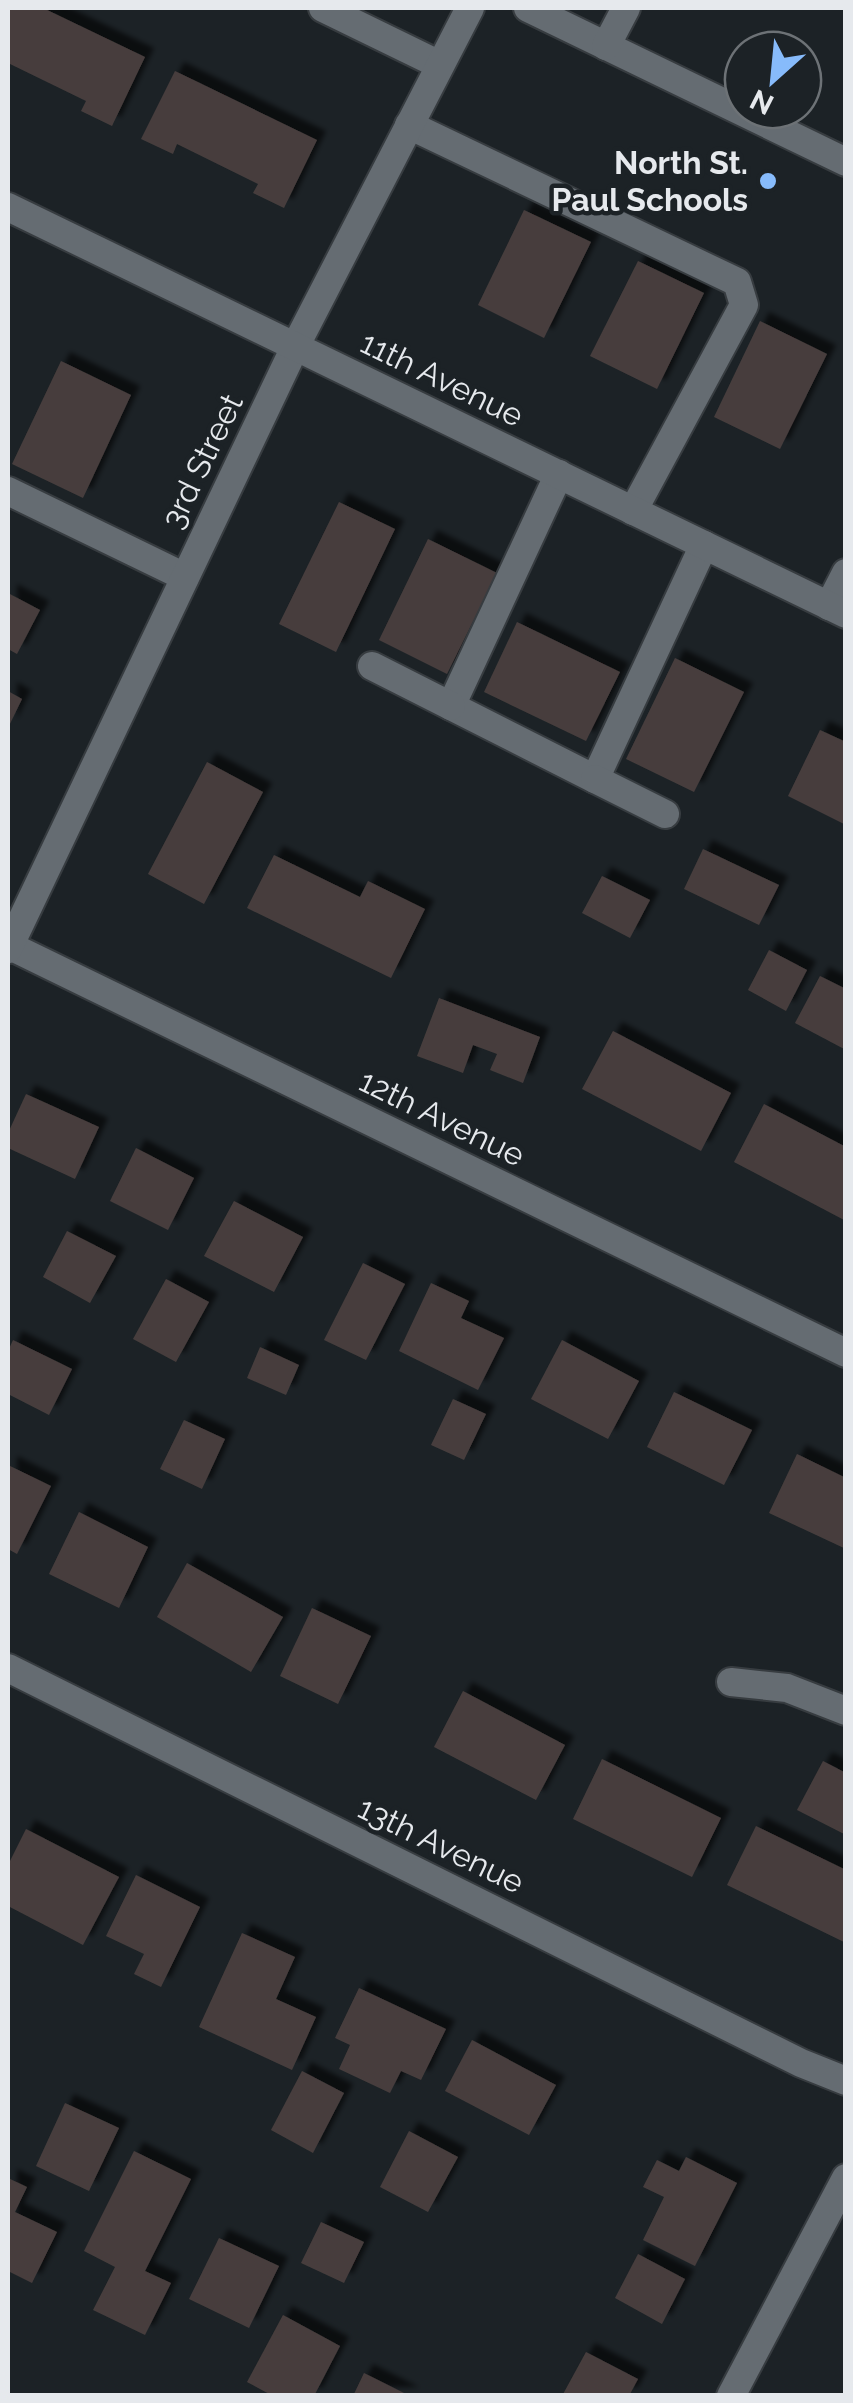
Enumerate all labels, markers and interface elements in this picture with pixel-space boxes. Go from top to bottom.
north arrow [723,30,823,130]
text: N [745,82,779,121]
place label: North St. Paul Schools [551,144,748,218]
marker: North St. Paul Schools [757,170,779,192]
street label: 11th Avenue [355,323,530,434]
street label: 3rd Street [153,387,250,534]
street label: 12th Avenue [354,1062,531,1173]
street label: 13th Avenue [352,1789,530,1901]

